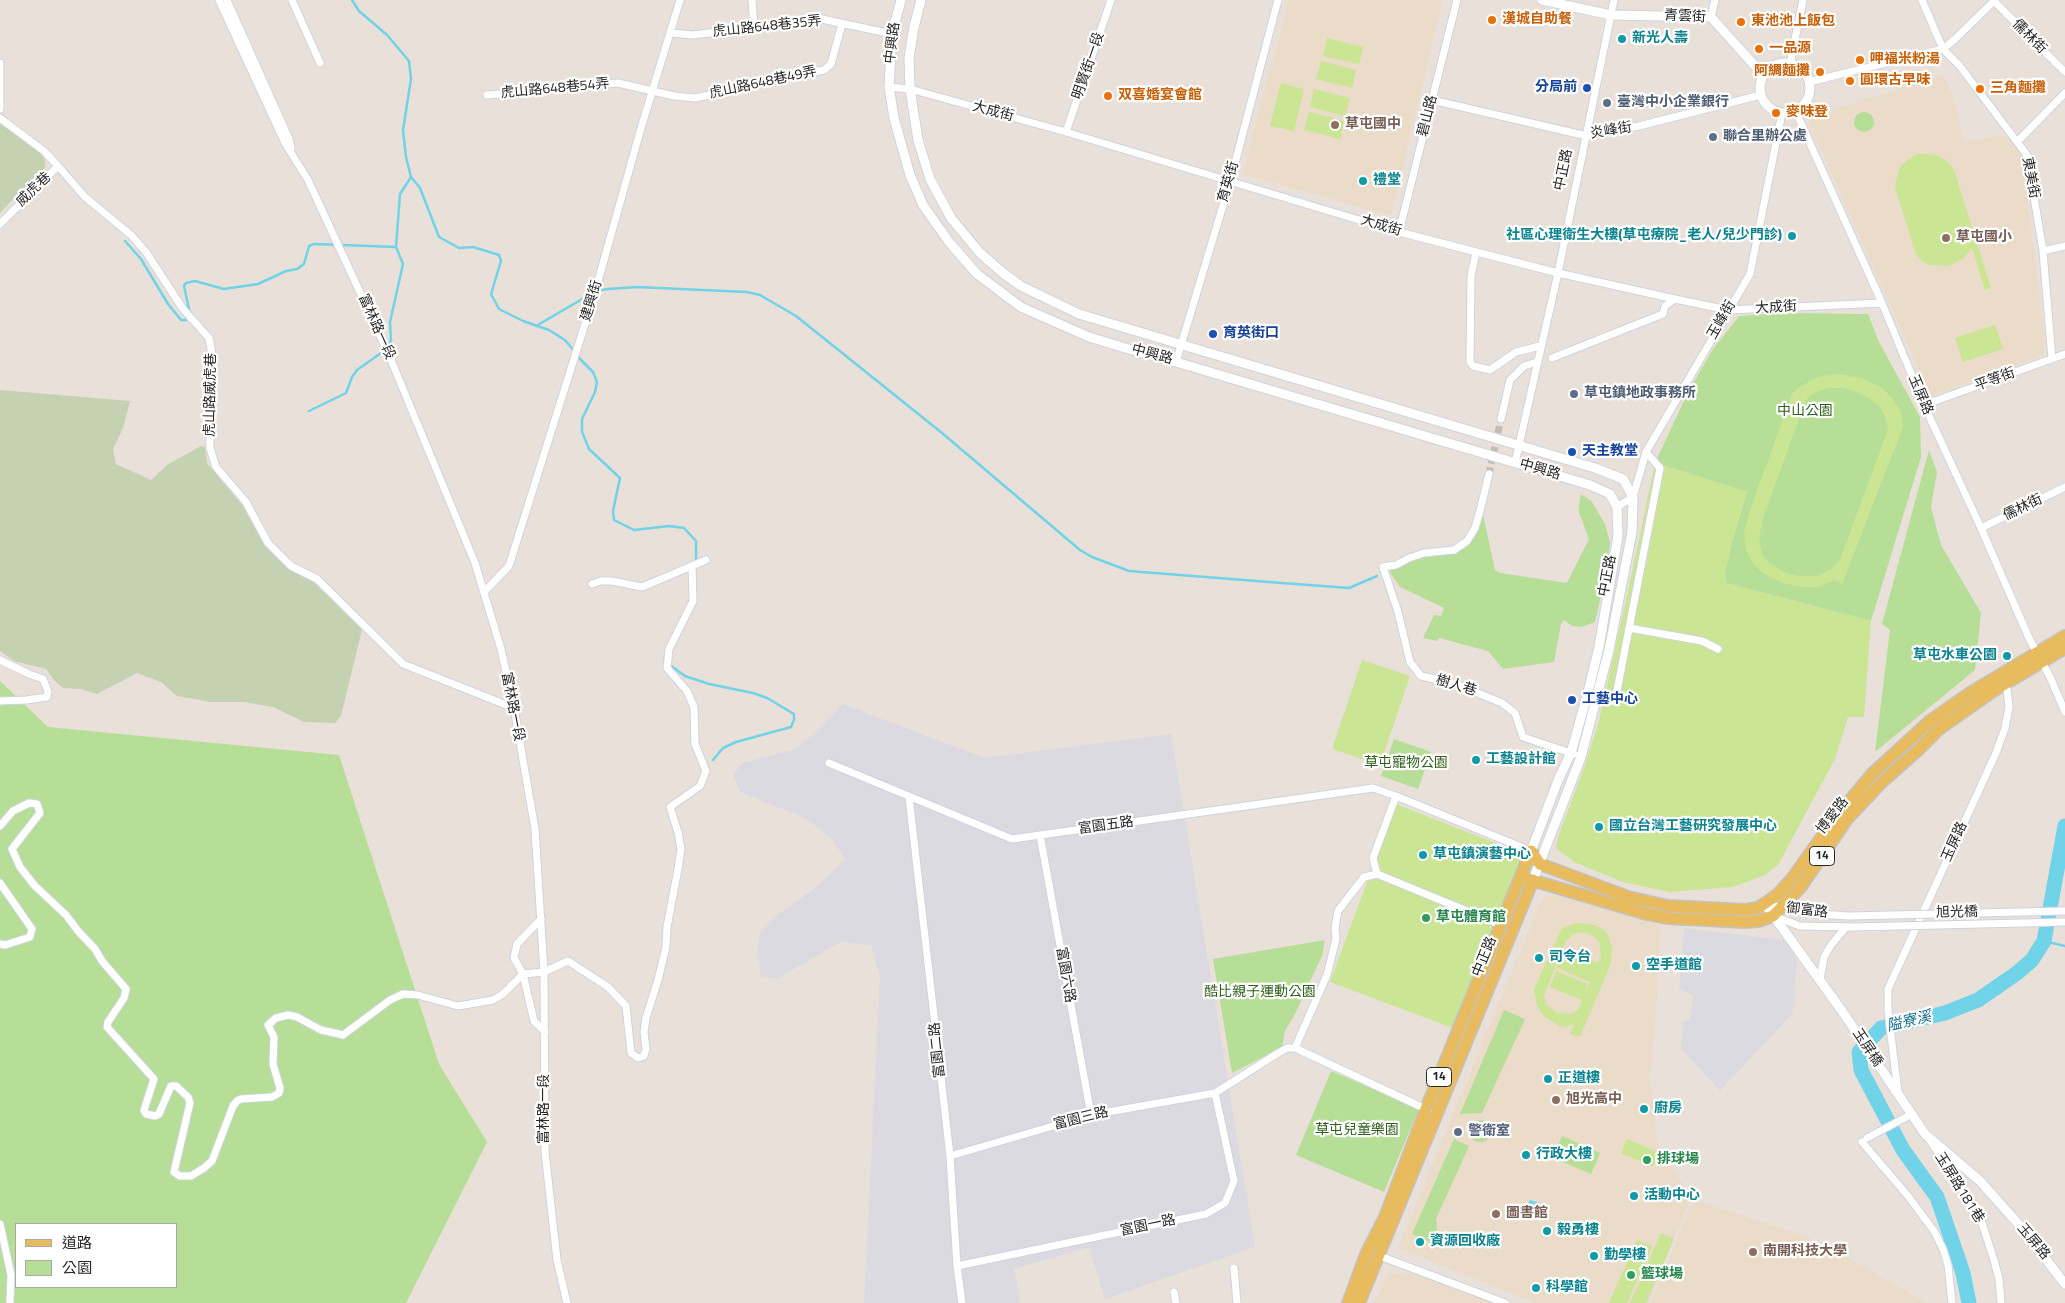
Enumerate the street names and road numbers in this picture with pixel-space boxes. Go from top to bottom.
street label: 青雲街 [1664,8,1706,26]
street label: 虎山路648巷35弄 [712,13,822,41]
street label: 儒林街 [2008,16,2050,58]
street label: 中興路 [882,21,904,65]
street label: 明賢街一段 [1070,30,1108,102]
street label: 虎山路648巷49弄 [708,63,818,103]
street label: 虎山路648巷54弄 [500,76,610,102]
street label: 碧山路 [1415,94,1441,138]
street label: 大成街 [971,98,1015,126]
street label: 炎峰街 [1589,119,1633,143]
street label: 中正路 [1551,148,1577,192]
street label: 東美街 [2018,156,2042,200]
street label: 育英街 [1215,159,1243,205]
street label: 威虎巷 [13,169,55,211]
street label: 大成街 [1358,212,1404,240]
street label: 建興街 [578,278,606,324]
street label: 富林路一段 [354,292,398,362]
street label: 玉峰街 [1704,298,1740,342]
street label: 大成街 [1755,299,1797,317]
street label: 中興路 [1130,341,1174,369]
street label: 虎山路威虎巷 [202,353,220,437]
street label: 平等街 [1972,365,2018,395]
street label: 玉屏路 [1904,372,1936,418]
street label: 中興路 [1517,456,1563,484]
street label: 儒林街 [2000,491,2046,525]
street label: 中正路 [1596,554,1620,598]
street label: 富林路一段 [497,671,527,743]
street label: 樹人巷 [1433,672,1479,700]
street label: 博愛路 [1813,794,1853,838]
street label: 富園五路 [1077,814,1135,838]
street label: 玉屏路 [1939,819,1971,865]
road number: 14 [1810,846,1834,866]
street label: 御富路 [1785,900,1829,922]
street label: 旭光橋 [1936,904,1978,922]
street label: 中正路 [1469,934,1501,980]
street label: 富園六路 [1052,946,1078,1004]
street label: 富園二路 [927,1021,949,1079]
street label: 玉屏橋 [1848,1026,1886,1070]
road number: 14 [1426,1068,1452,1086]
street label: 富林路一段 [537,1074,553,1144]
street label: 富園三路 [1052,1104,1110,1134]
street label: 玉屏路181巷 [1931,1150,1987,1226]
street label: 富園一路 [1119,1212,1177,1240]
street label: 玉屏路 [2013,1221,2053,1263]

